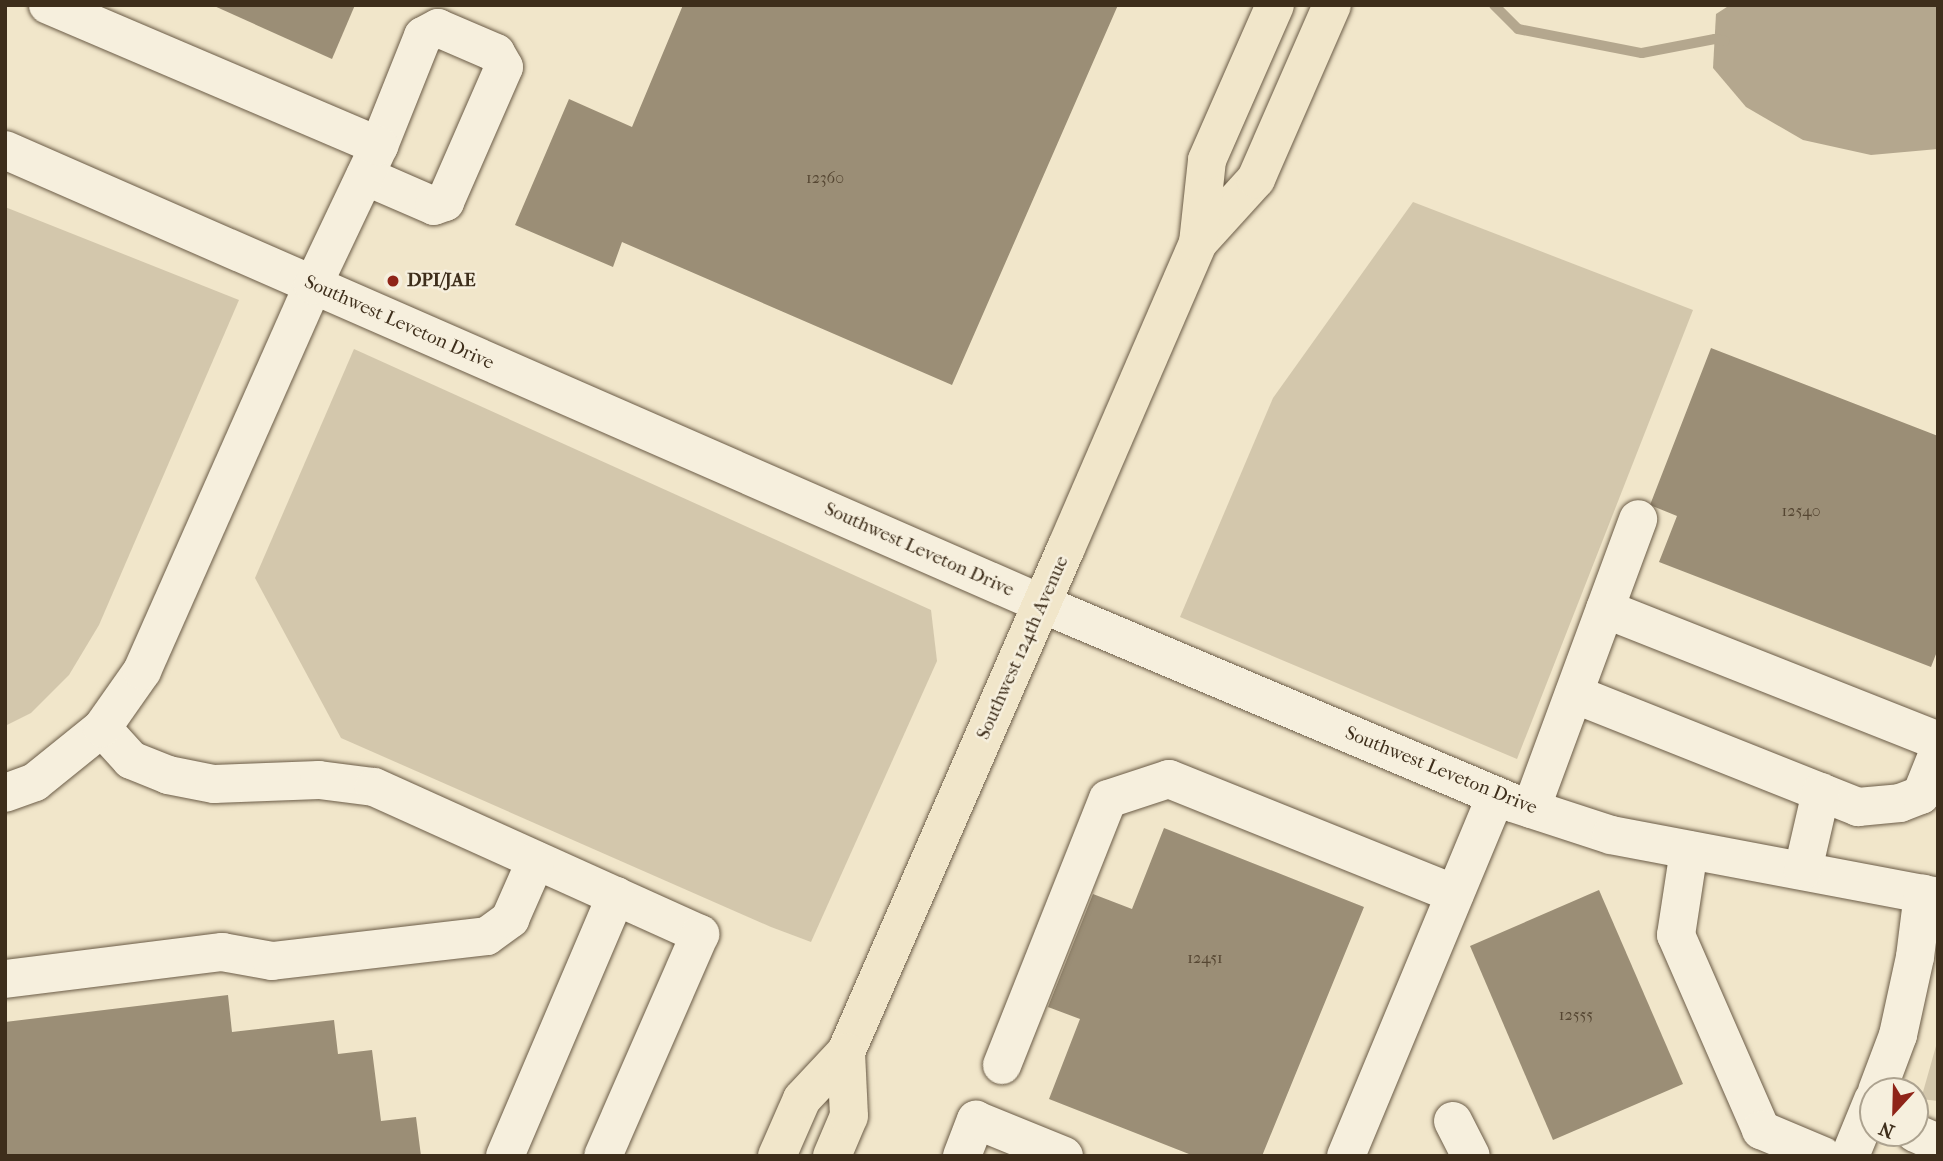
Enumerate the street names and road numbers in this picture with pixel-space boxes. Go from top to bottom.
street label: Southwest Leveton Drive [301,271,497,375]
street label: Southwest Leveton Drive [821,498,1017,602]
street label: Southwest 124th Avenue [972,553,1074,743]
street label: Southwest Leveton Drive [1342,722,1540,820]

